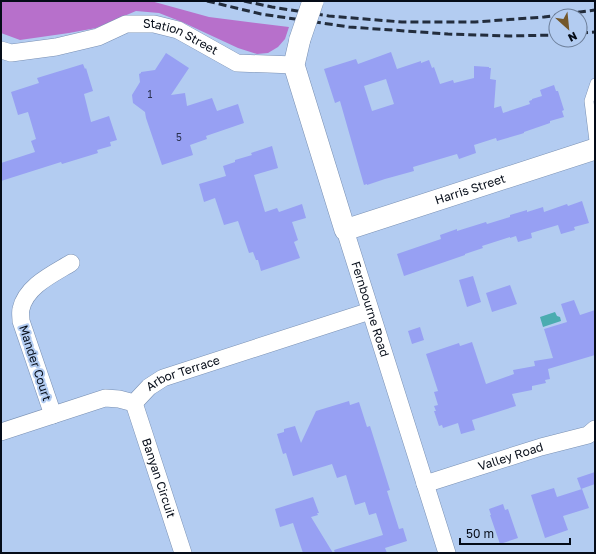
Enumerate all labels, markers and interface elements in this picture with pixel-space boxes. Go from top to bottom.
north arrow [548,8,588,48]
street label: Station Street [143,16,221,58]
text: N [566,30,579,45]
house number: 1 [148,88,153,100]
house number: 5 [176,131,182,143]
street label: Harris Street [433,170,507,207]
street label: Fernbourne Road [348,259,393,359]
street label: Mander Court [16,323,55,403]
street label: Arbor Terrace [143,352,222,394]
street label: Banyan Circuit [139,436,179,520]
street label: Valley Road [476,439,545,474]
scale bar [460,520,570,546]
text: 50 m [466,526,494,541]

